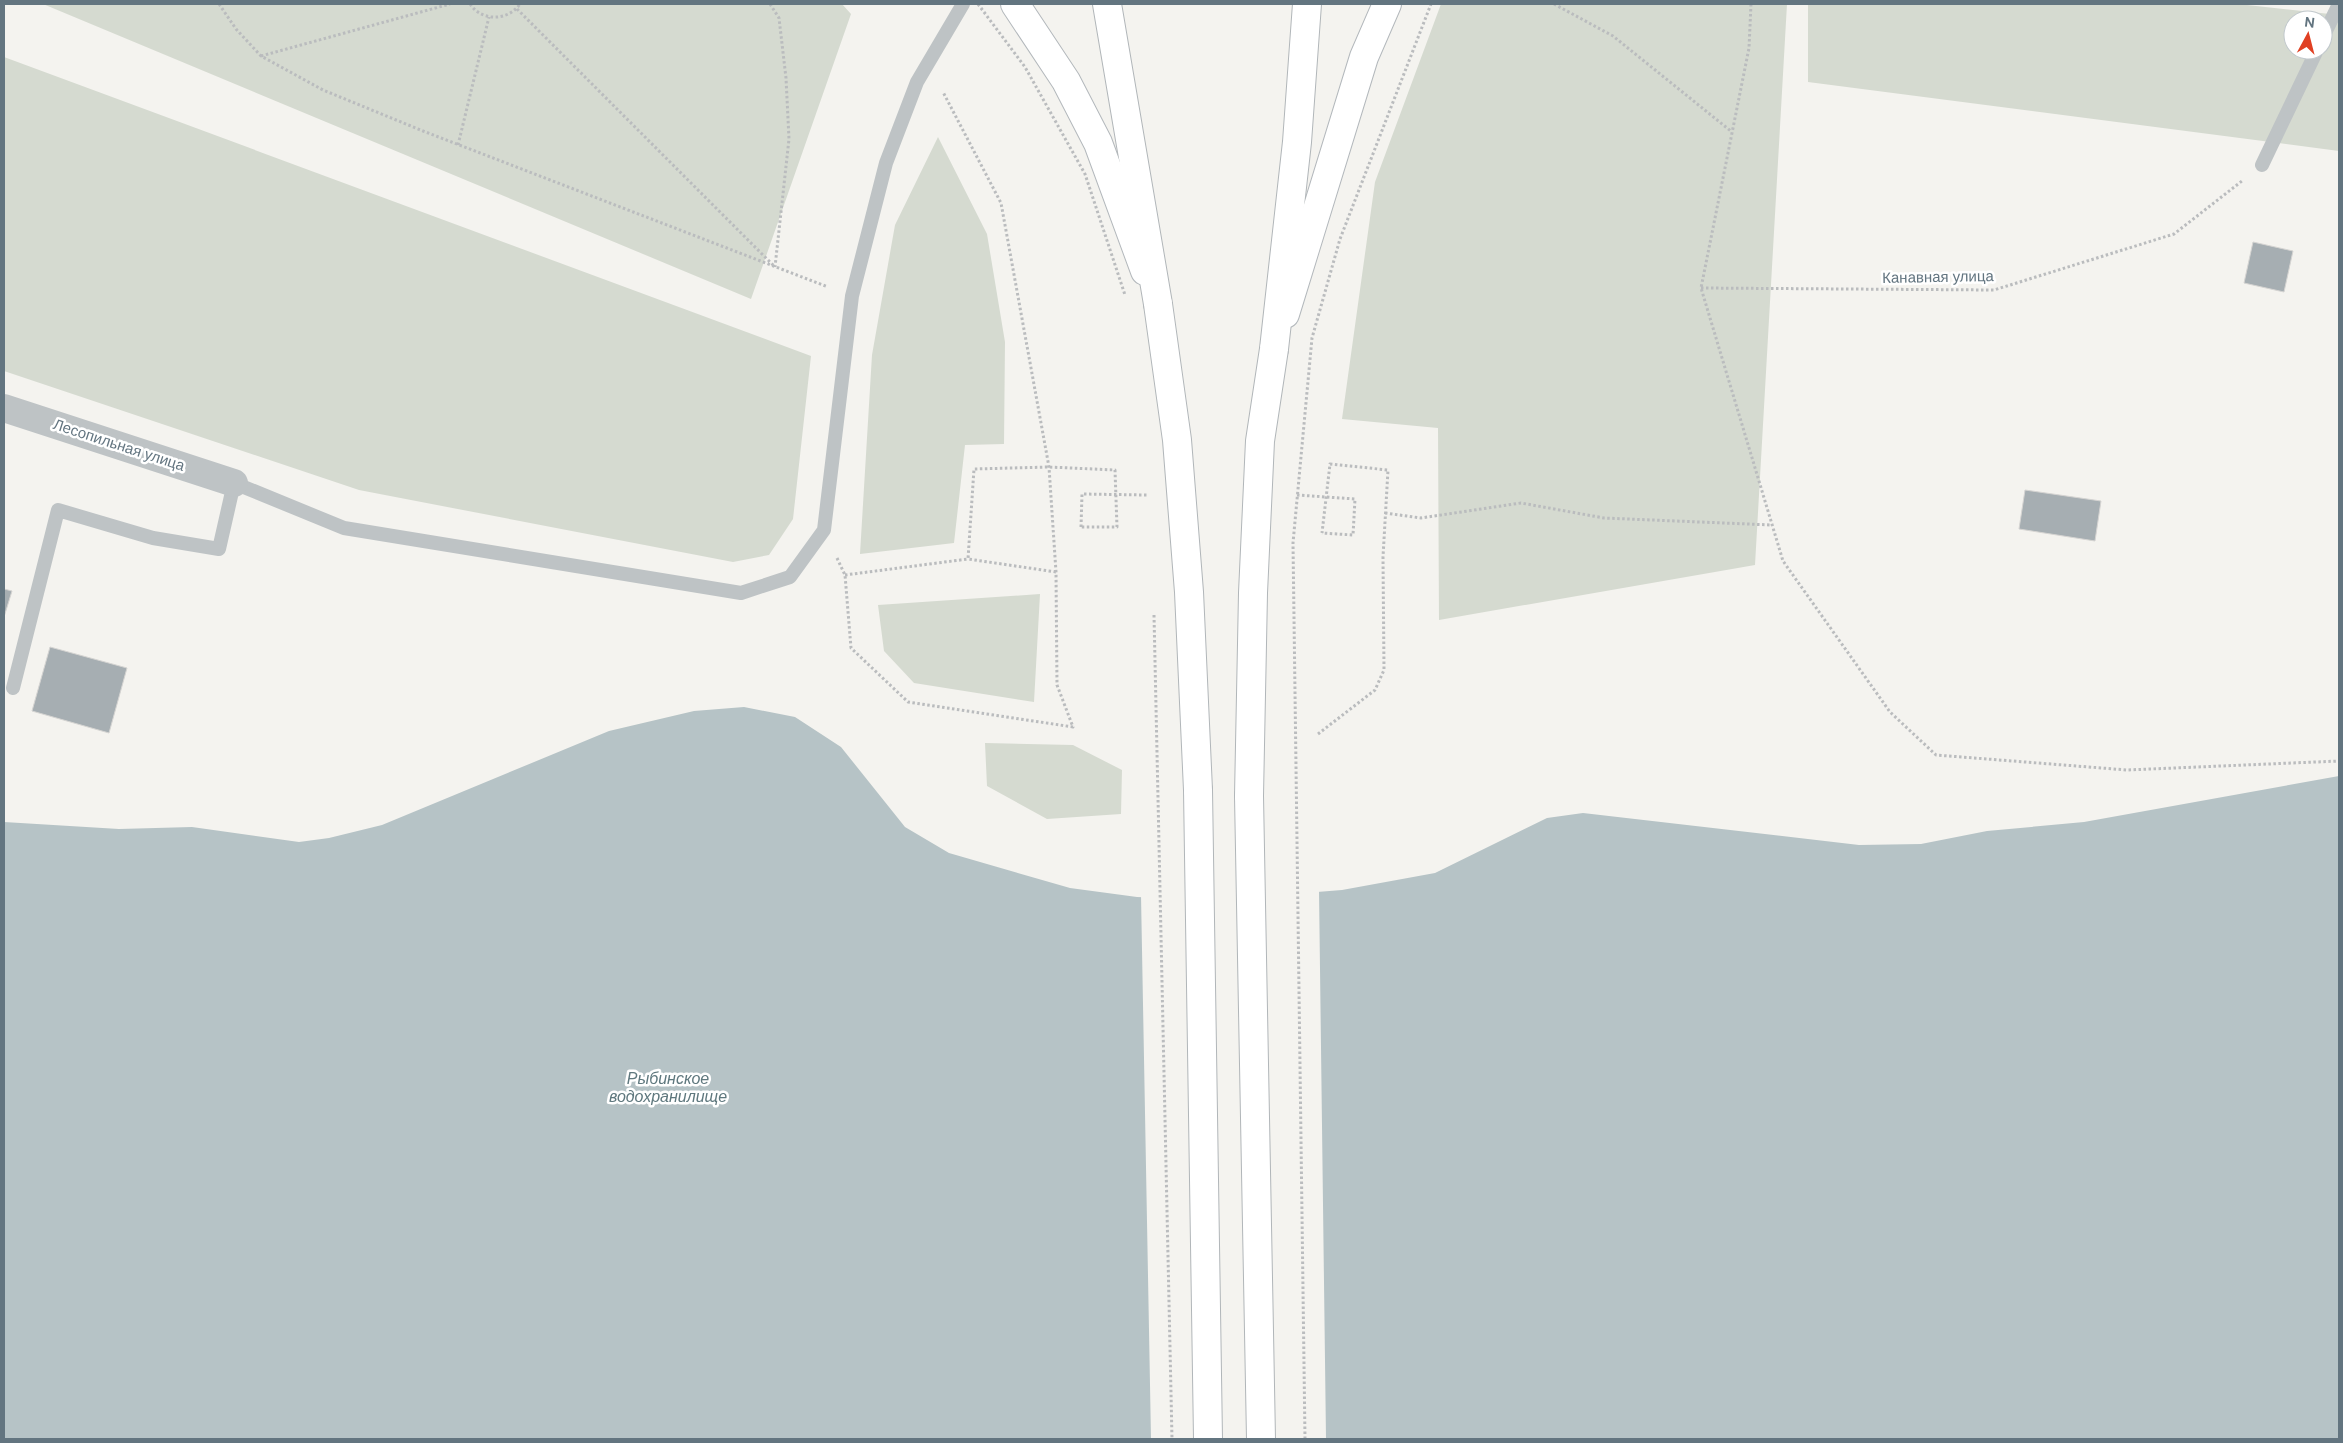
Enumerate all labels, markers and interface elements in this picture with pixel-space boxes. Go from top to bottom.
north arrow [2283,10,2333,60]
text: N [2303,13,2316,32]
street label: Канавная улица [1882,266,1995,288]
street label: Лесопильная улица [51,414,188,476]
water label: Рыбинское водохранилище [609,1068,727,1107]

